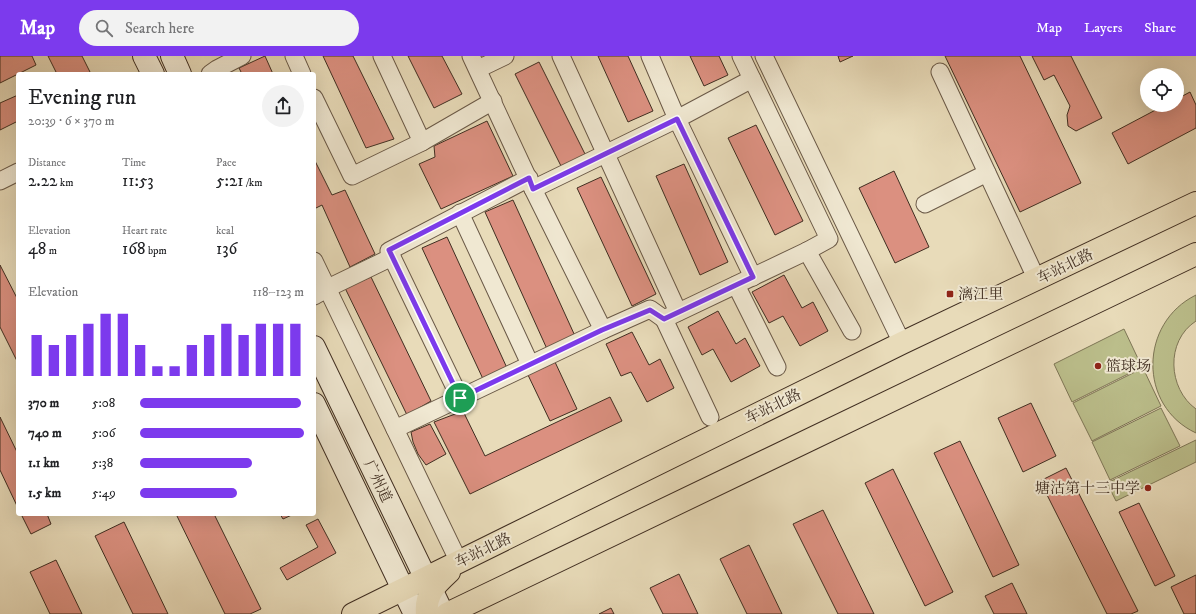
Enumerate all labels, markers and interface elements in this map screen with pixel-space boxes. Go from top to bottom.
search box [79,10,359,46]
text: Map [20,17,55,40]
icon: search [93,17,115,39]
text: Search here [125,19,194,38]
text: Map [1036,19,1062,37]
text: Layers [1084,19,1122,37]
text: Share [1144,19,1176,37]
map controls [1140,68,1184,112]
button: locate [1140,68,1184,112]
text: Evening run [28,84,136,111]
button: share [262,85,304,127]
text: 20:39 · 6 × 370 m [28,113,115,129]
text: Distance [28,156,66,170]
text: Time [122,156,146,170]
text: Pace [216,156,236,170]
text: 2.22 [28,170,57,192]
text: 11:53 [122,170,154,192]
text: 5:21 [216,170,243,192]
text: km [57,176,73,190]
text: /km [243,176,263,190]
text: Elevation [28,224,71,238]
text: Heart rate [122,224,167,238]
text: kcal [216,224,234,238]
text: 48 [28,238,46,260]
text: 168 [122,238,146,260]
text: 136 [216,238,237,260]
text: m [46,244,57,258]
text: bpm [146,244,167,258]
street label: 车站北路 [1034,245,1096,288]
text: Elevation [28,284,78,300]
text: 118–123 m [253,284,304,300]
place label: 漓江里 [958,285,1003,304]
marker: 漓江里 [945,289,955,299]
place label: 篮球场 [1106,357,1151,376]
marker: 篮球场 [1093,361,1103,371]
pin [443,381,477,415]
street label: 车站北路 [742,385,804,428]
icon: arrive [449,387,471,409]
text: 370 m [28,395,59,411]
text: 5:08 [92,395,115,411]
text: 740 m [28,425,62,441]
text: 5:06 [92,425,116,441]
text: 1.1 km [28,455,60,471]
text: 5:38 [92,455,113,471]
street label: 广州道 [359,457,396,506]
place label: 塘沽第十三中学 [1035,479,1140,498]
marker: 塘沽第十三中学 [1143,483,1153,493]
text: 1.5 km [28,485,61,501]
text: 5:49 [92,485,116,501]
street label: 车站北路 [452,529,514,572]

